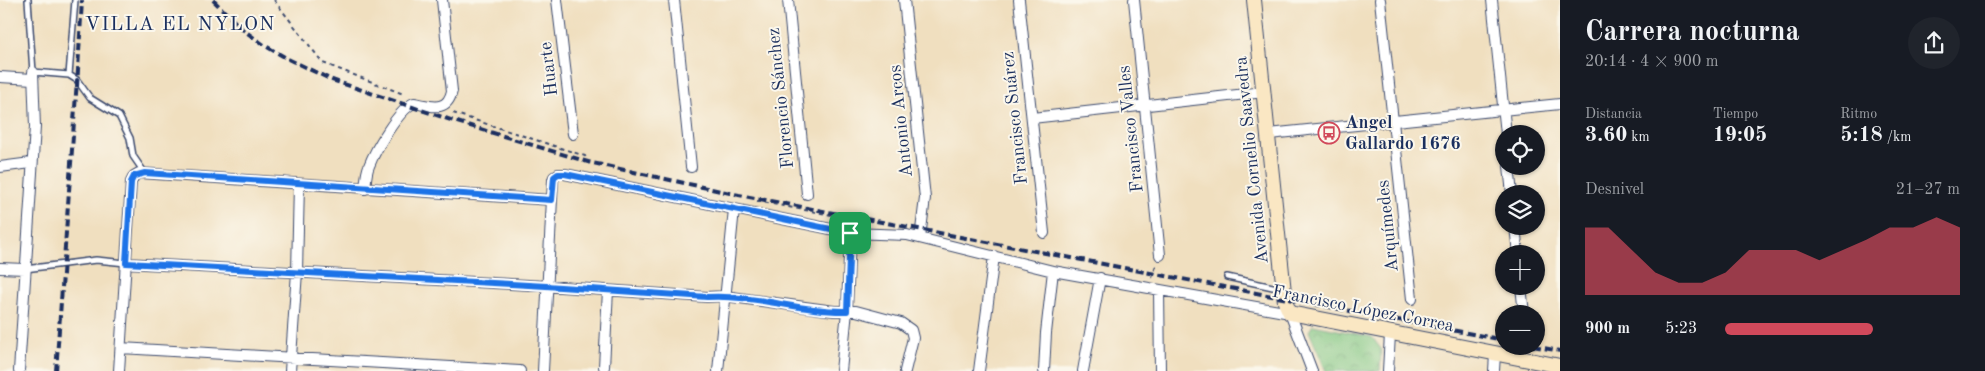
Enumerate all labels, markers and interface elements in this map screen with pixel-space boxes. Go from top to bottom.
district label: VILLA EL NYLON [85,15,275,35]
button: share [1908,17,1960,69]
text: Carrera nocturna [1585,19,1800,47]
street label: Florencio Sánchez [765,27,797,169]
street label: Huarte [537,41,561,97]
street label: Francisco Suárez [999,51,1031,185]
text: 20:14 · 4 × 900 m [1585,54,1718,70]
street label: Avenida Cornelio Saavedra [1232,55,1272,265]
street label: Antonio Arcos [886,64,916,178]
street label: Francisco Valles [1115,64,1147,193]
text: Distancia [1585,107,1642,121]
text: Tiempo [1713,107,1758,121]
text: Ritmo [1840,107,1877,121]
place label: Angel Gallardo 1676 [1345,114,1461,153]
bus stop icon: Angel Gallardo 1676 [1317,121,1341,145]
map controls [1495,125,1545,355]
button: locate [1495,125,1545,175]
text: 3.60 [1585,125,1627,146]
text: 19:05 [1713,125,1767,146]
text: 5:18 [1840,125,1883,146]
text: km [1627,130,1650,144]
text: /km [1883,130,1911,144]
street label: Arquímedes [1374,179,1402,273]
text: Desnivel [1585,182,1644,198]
text: 21–27 m [1896,182,1960,198]
button: layers [1495,185,1545,235]
pin [829,212,871,254]
icon: arrive [836,219,864,247]
button: + [1495,245,1545,295]
street label: Francisco López Correa [1270,283,1456,336]
button: − [1495,305,1545,355]
text: 900 m [1585,321,1630,337]
text: 5:23 [1665,321,1697,337]

